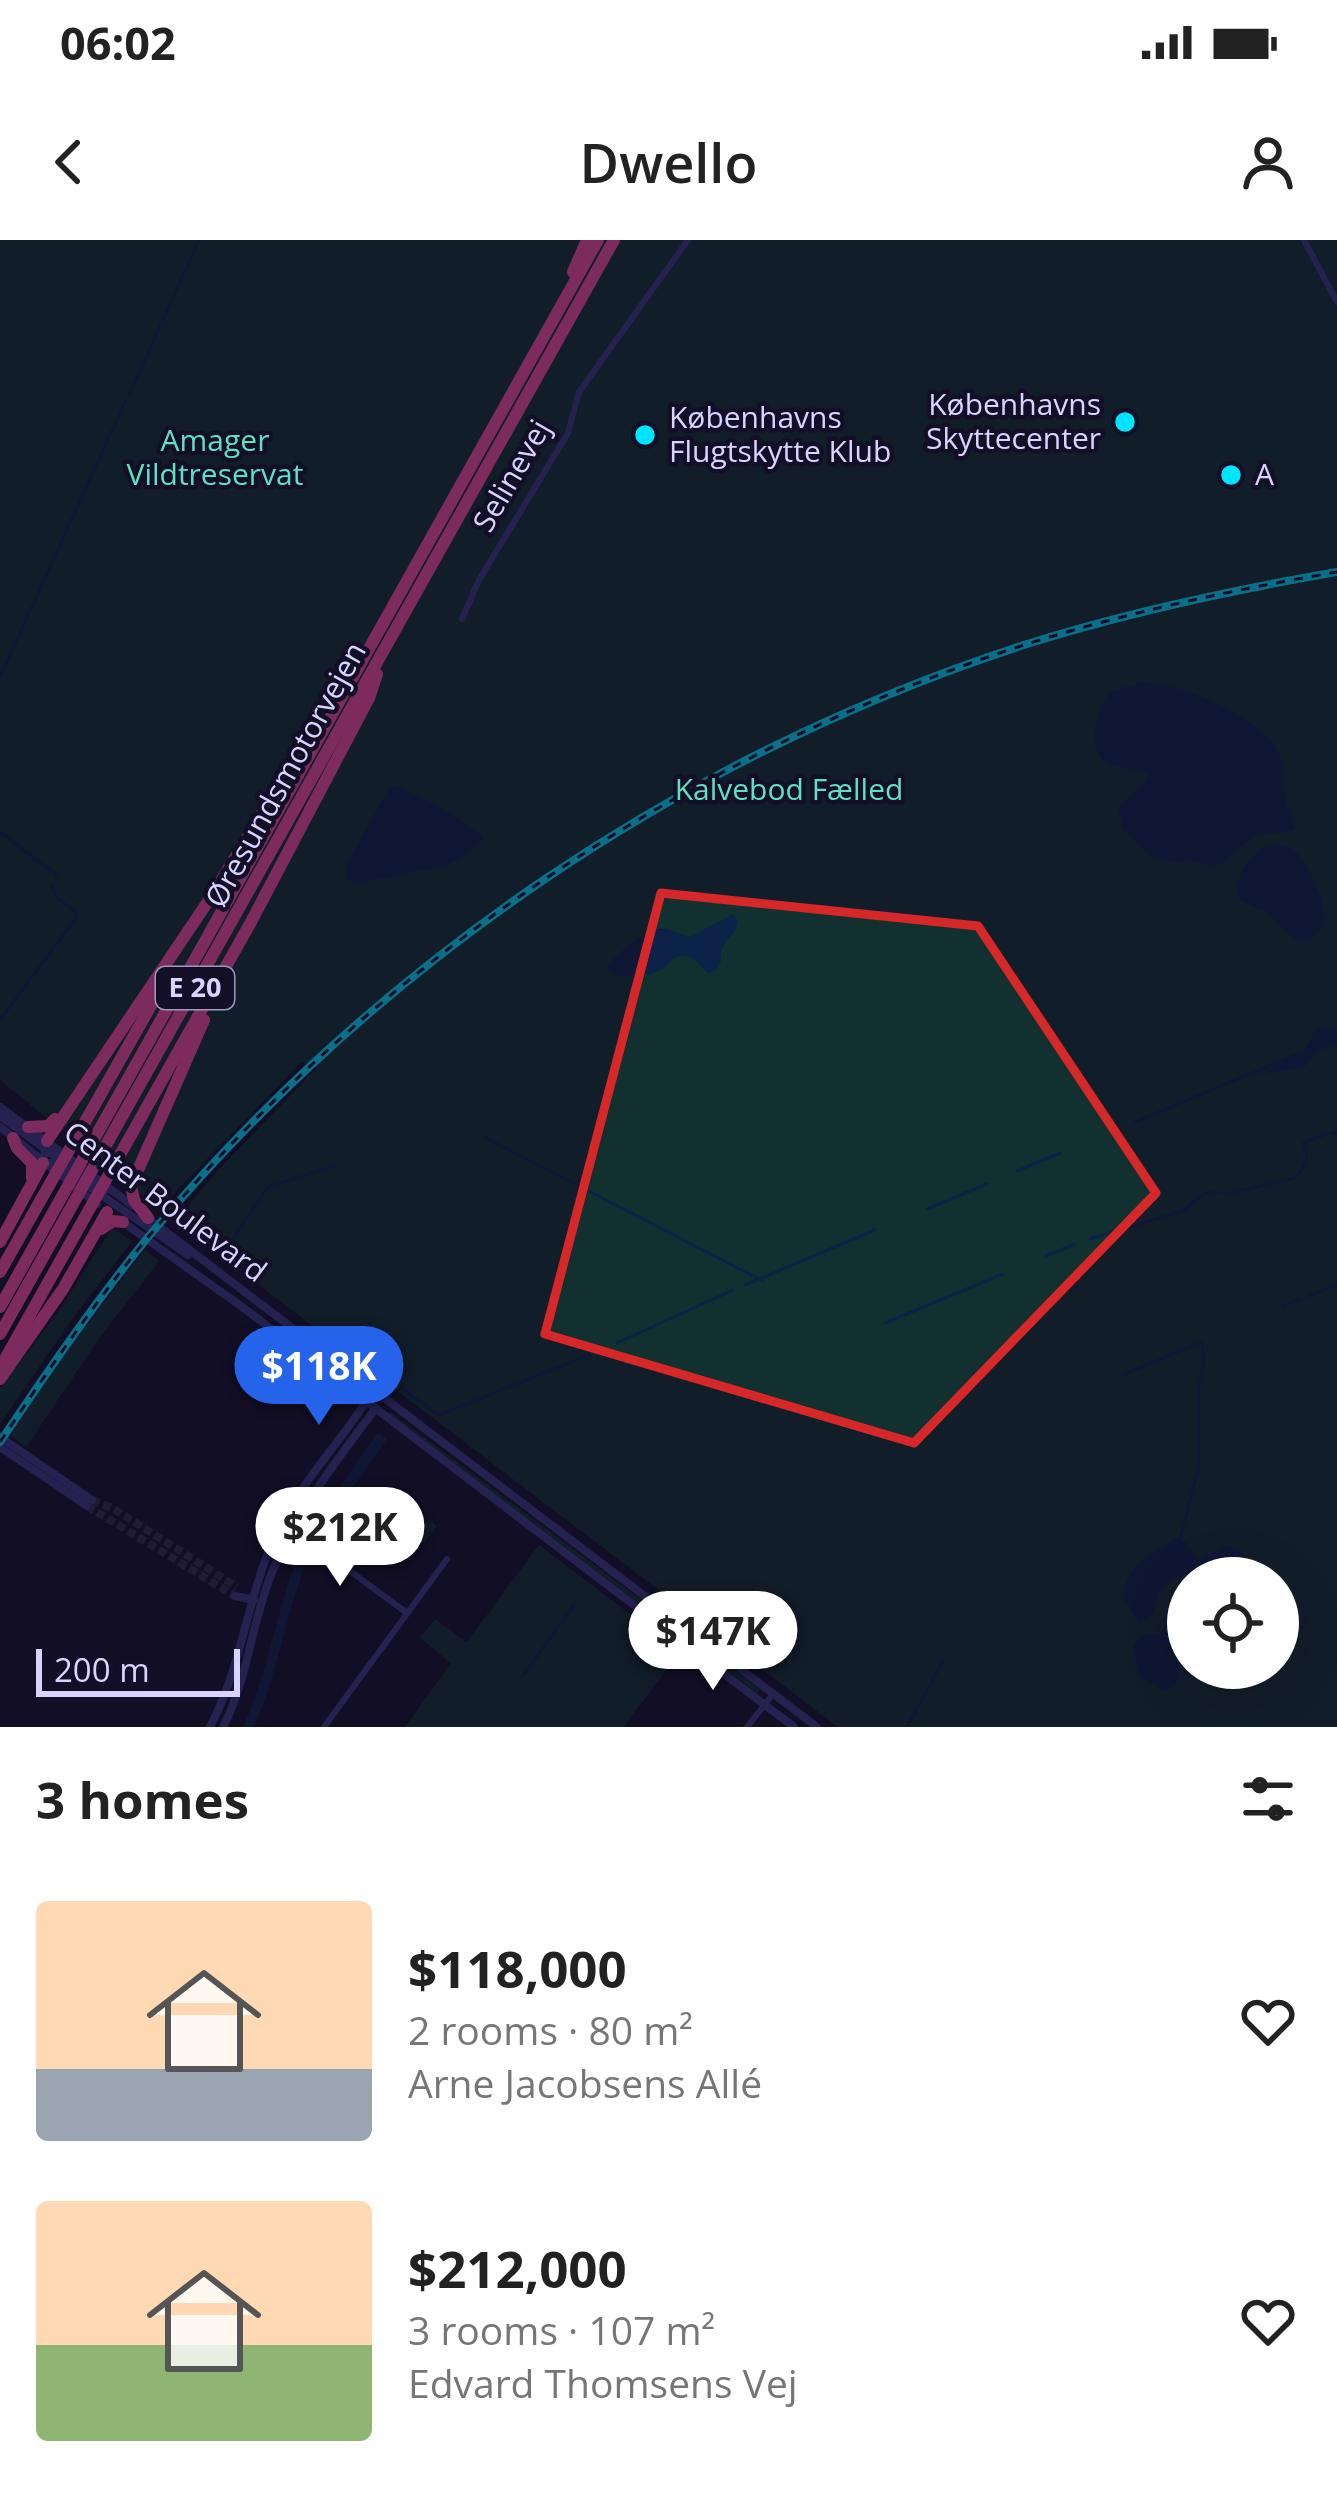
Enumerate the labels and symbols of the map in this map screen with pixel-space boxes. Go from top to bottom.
place label: Københavns Skyttecenter [926,383,1101,458]
place label: Københavns Flugtskytte Klub [669,396,891,471]
marker: Københavns Skyttecenter [1112,409,1138,435]
street label: Selinevej [462,412,559,539]
park label: Amager Vildtreservat [127,419,303,494]
marker: Københavns Flugtskytte Klub [632,422,658,448]
place label: A [1255,453,1274,494]
marker: A [1218,462,1244,488]
street label: Øresundsmotorvejen [195,634,375,914]
park label: Kalvebod Fælled [675,768,903,809]
road number: E 20 [156,967,234,1009]
street label: Center Boulevard [56,1111,276,1291]
pin: $118K [235,1326,403,1428]
pin: $212K [256,1487,424,1589]
pin: $147K [629,1591,797,1693]
scale bar [36,1643,240,1696]

